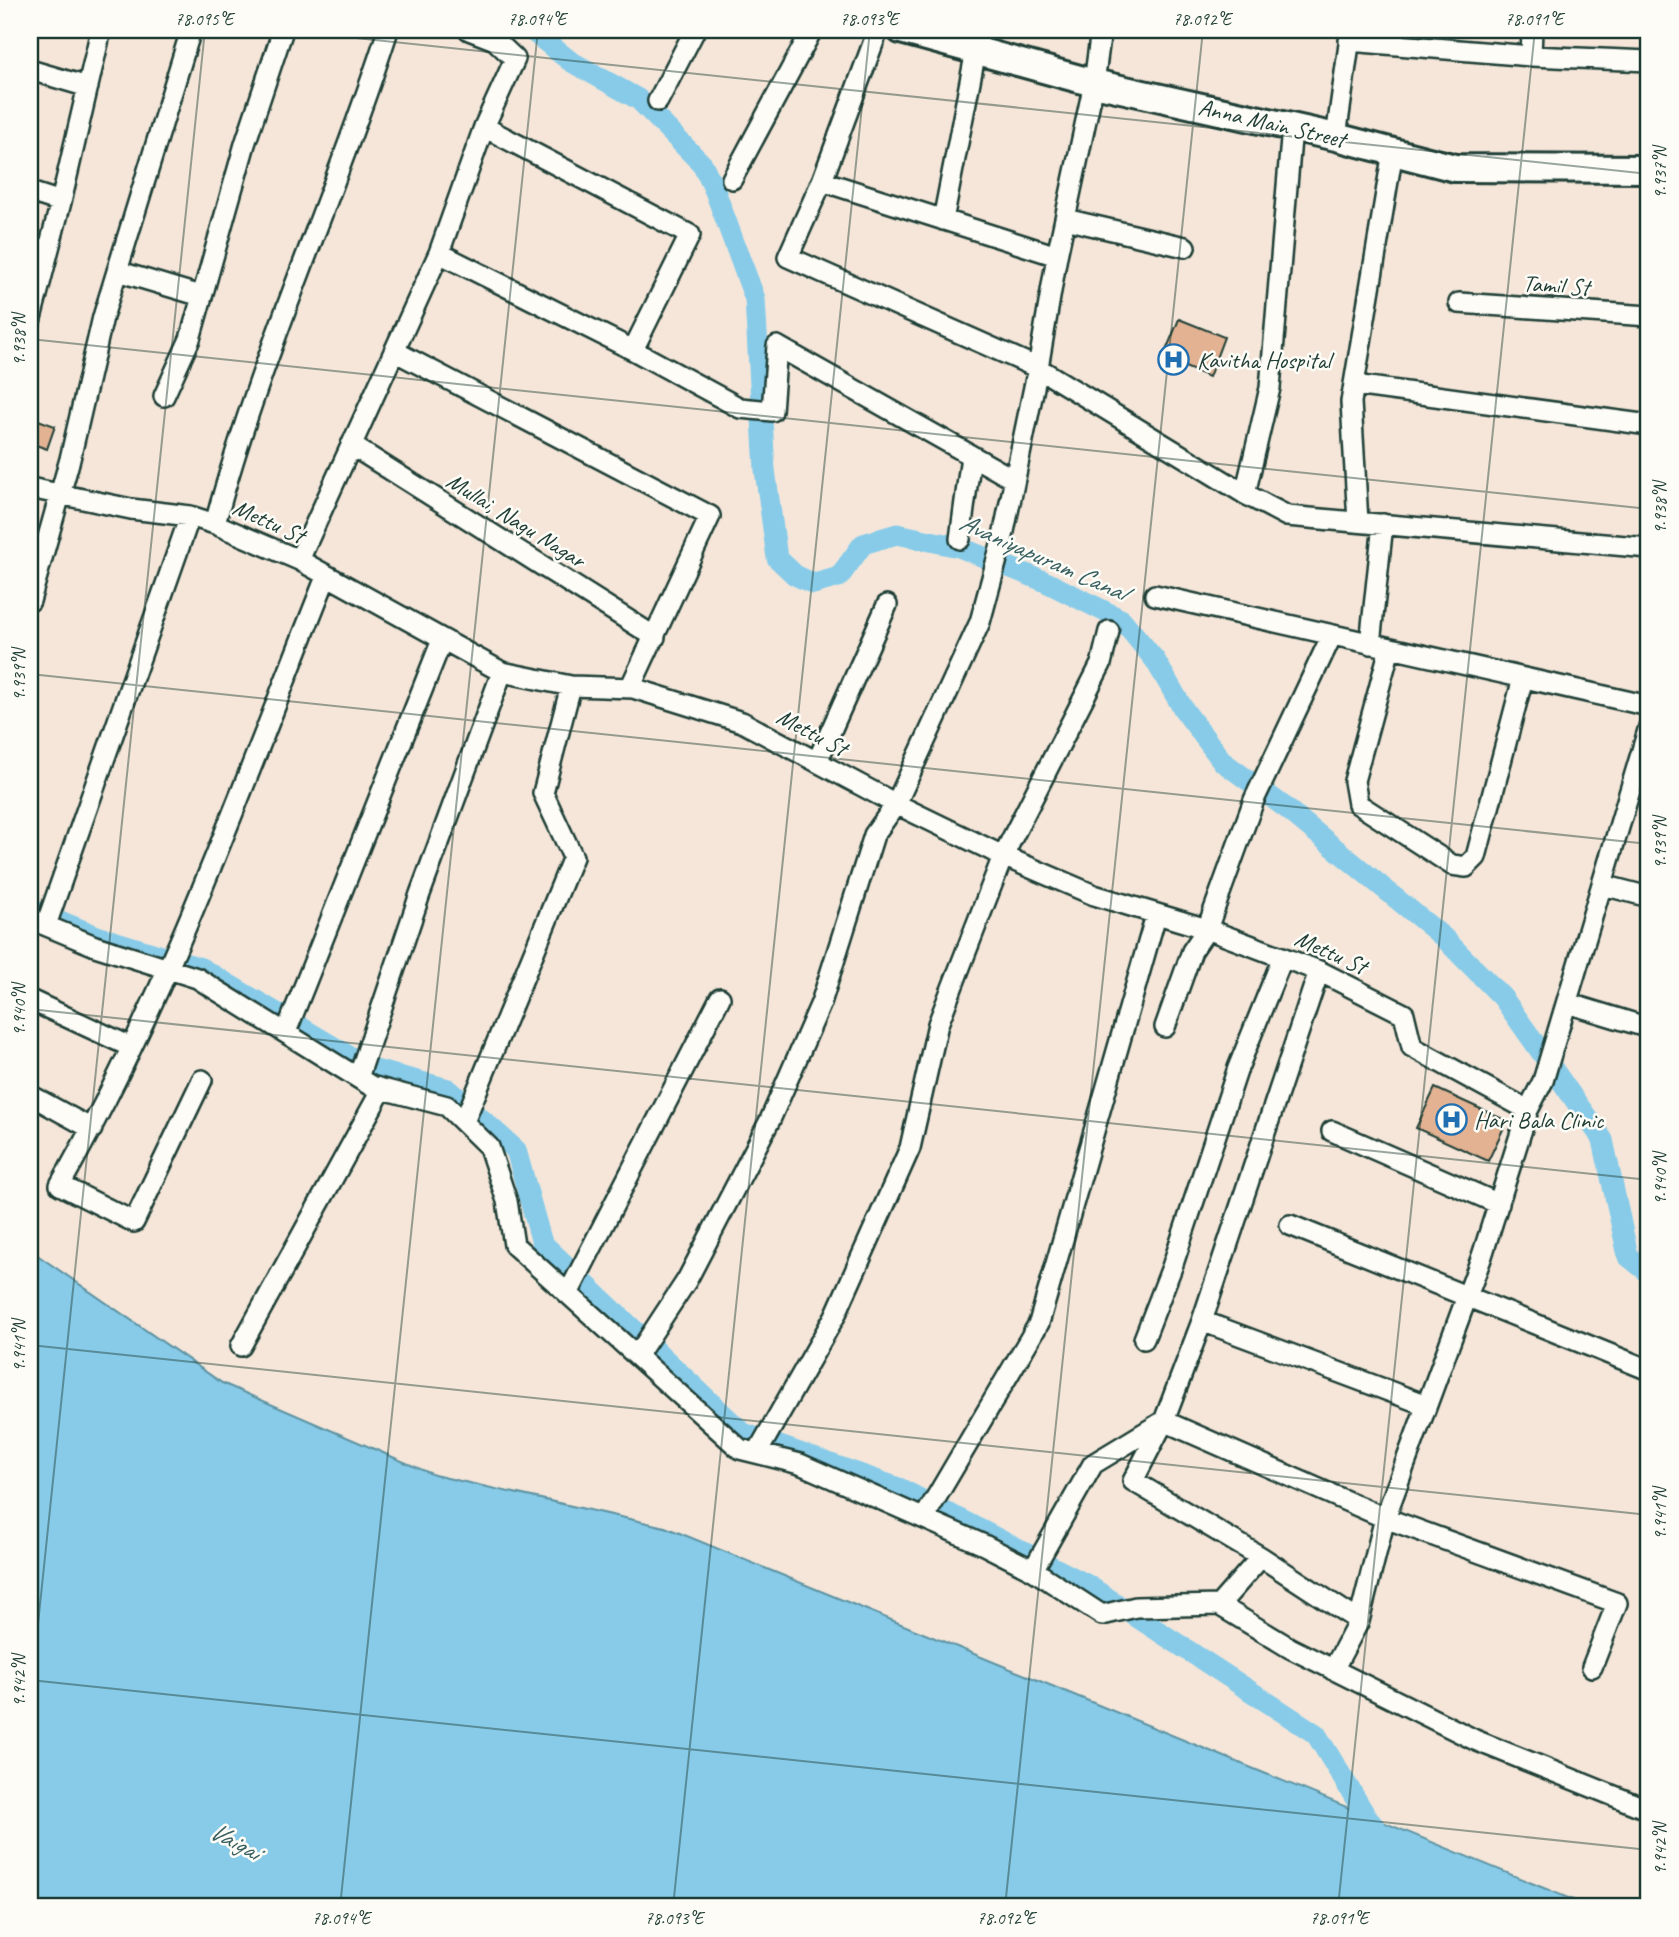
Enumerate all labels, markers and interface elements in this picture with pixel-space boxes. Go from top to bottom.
text: 78.095°E [175,8,236,30]
text: 78.094°E [508,8,569,30]
text: 78.093°E [840,8,901,30]
text: 78.092°E [1173,8,1234,30]
text: 78.091°E [1505,8,1566,30]
street label: Anna Main Street [1196,92,1351,155]
text: 9.937°N [1649,144,1671,199]
street label: Tamil St [1522,268,1593,303]
text: 9.938°N [8,311,30,366]
hospital icon: Kavitha Hospital [1157,343,1191,377]
place label: Kavitha Hospital [1197,345,1334,375]
street label: Mullai, Nagu Nagar [441,465,593,576]
text: 9.938°N [1649,479,1671,534]
street label: Mettu St [229,492,312,551]
water label: Avaniyapuram Canal [955,506,1139,612]
text: 9.939°N [8,646,30,701]
street label: Mettu St [772,701,855,764]
text: 9.939°N [1649,814,1671,869]
street label: Mettu St [1291,923,1374,982]
text: 9.940°N [8,981,30,1036]
hospital icon: Hari Bala Clinic [1434,1103,1468,1137]
place label: Hari Bala Clinic [1474,1105,1605,1135]
text: 9.940°N [1649,1150,1671,1205]
text: 9.941°N [8,1317,30,1372]
text: 9.941°N [1649,1485,1671,1540]
text: 9.942°N [8,1652,30,1707]
water label: Vaigai [204,1814,271,1871]
text: 9.942°N [1649,1820,1671,1875]
text: 78.094°E [312,1907,373,1929]
text: 78.093°E [645,1907,706,1929]
text: 78.092°E [977,1907,1038,1929]
text: 78.091°E [1310,1907,1371,1929]

